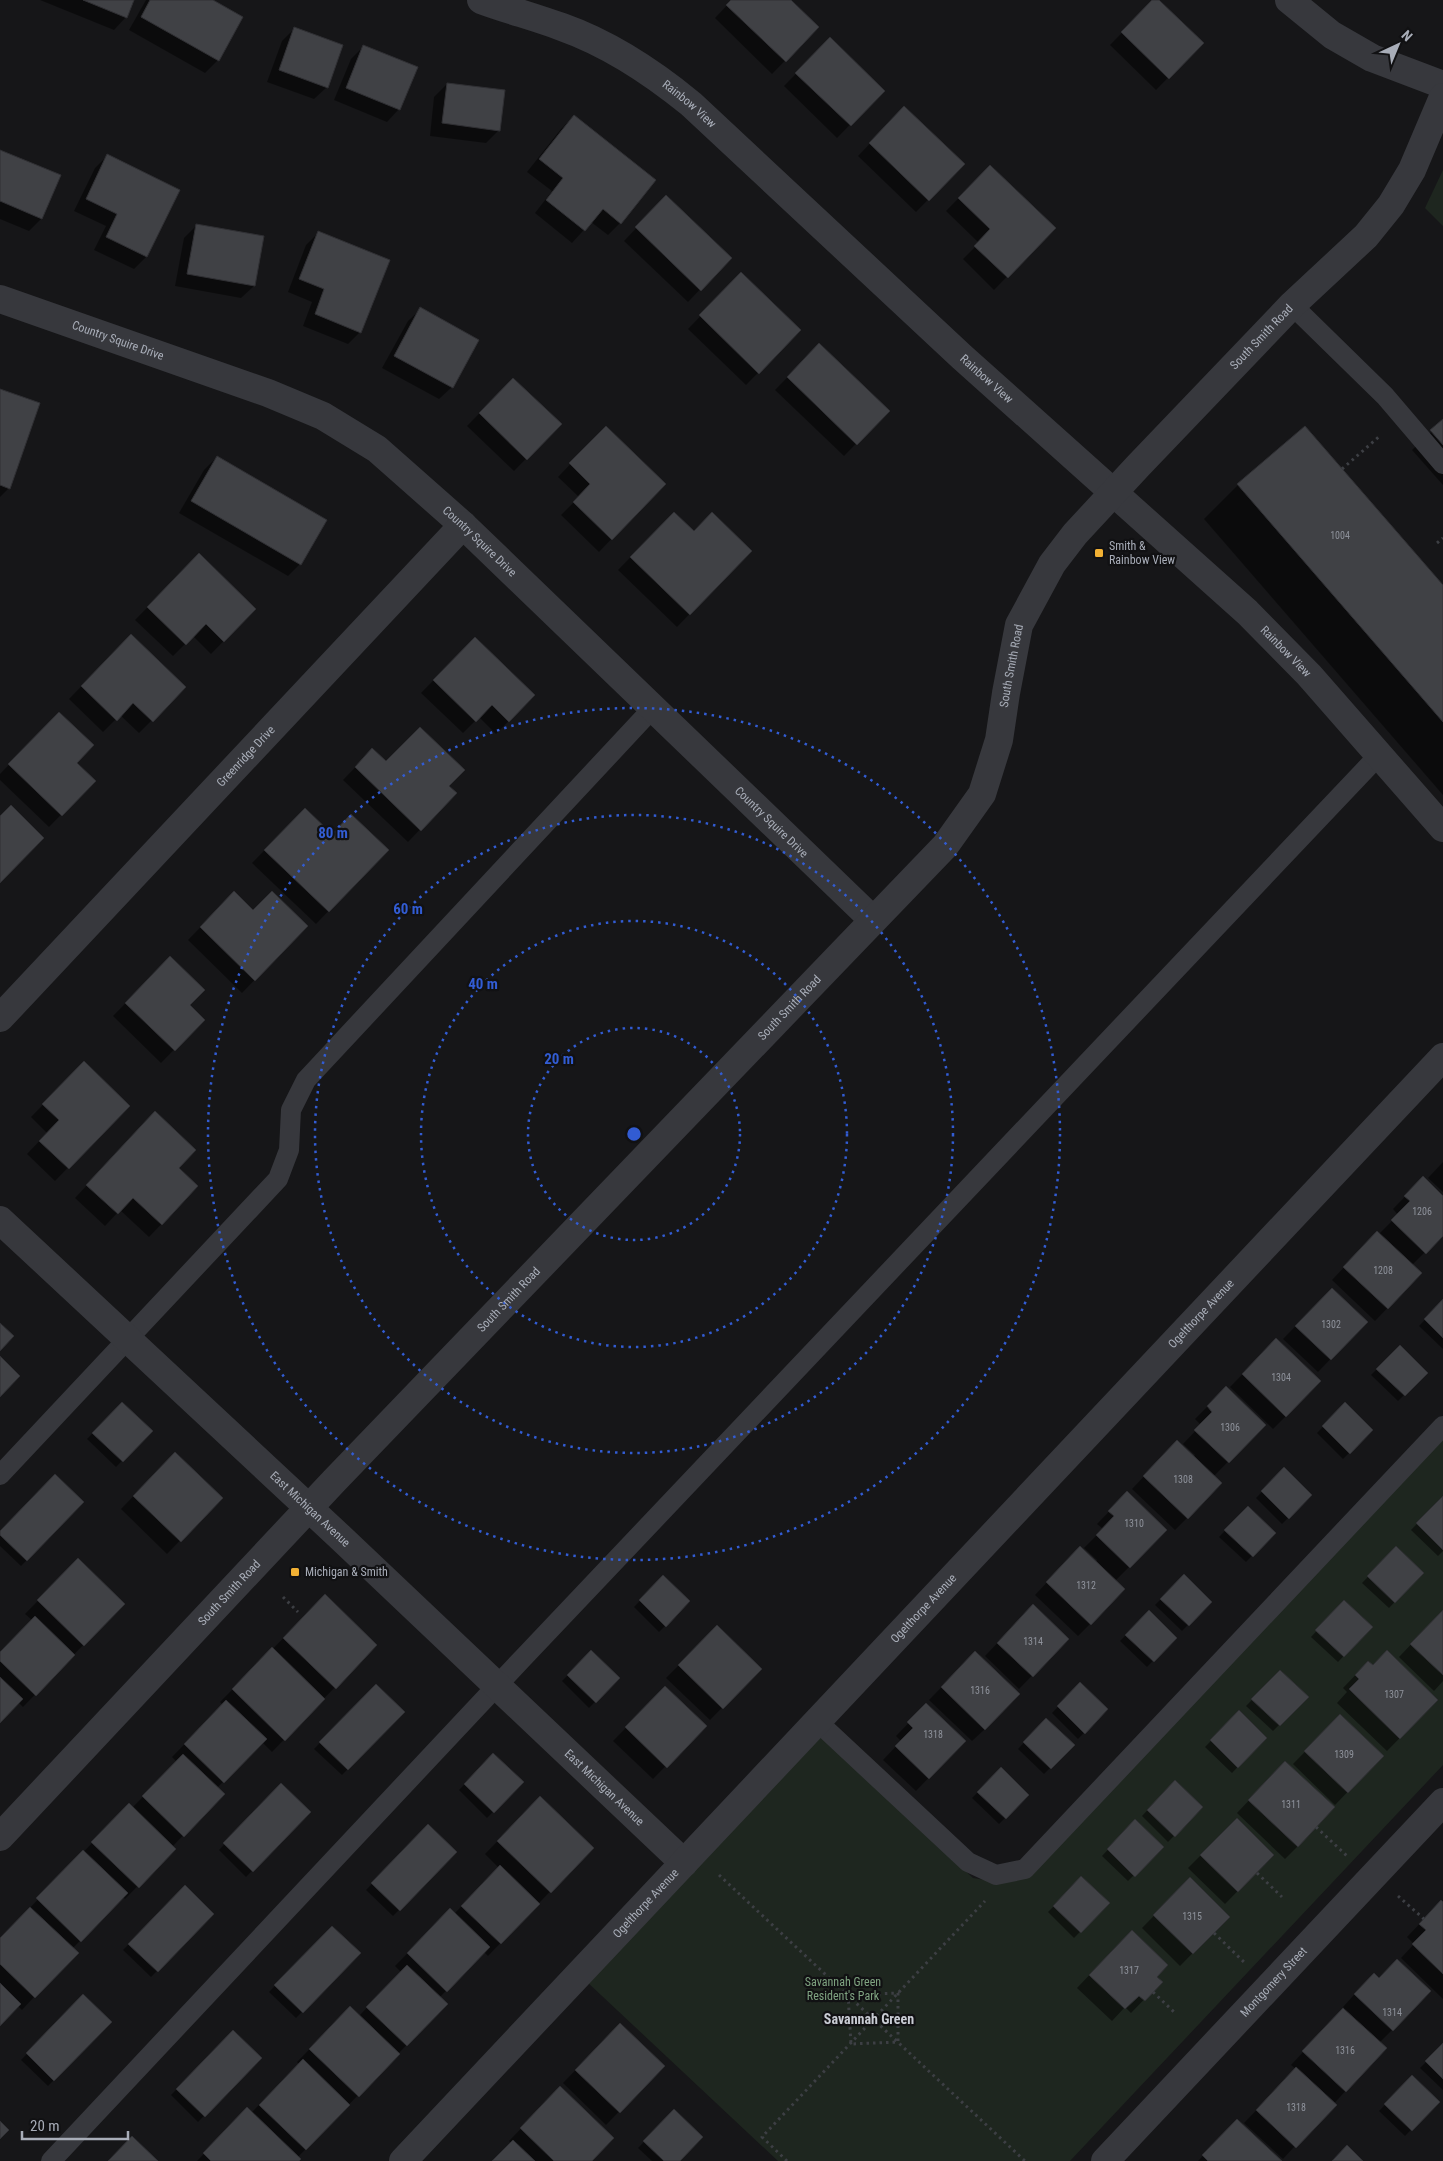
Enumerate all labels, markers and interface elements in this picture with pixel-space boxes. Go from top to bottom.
north arrow [1373,20,1423,70]
text: N [1398,27,1416,44]
street label: Rainbow View [660,77,719,131]
street label: South Smith Road [1227,302,1296,372]
street label: Country Squire Drive [70,318,166,363]
street label: Rainbow View [957,352,1016,406]
street label: Country Squire Drive [440,503,520,580]
house number: 1004 [1330,530,1350,541]
place label: Smith & Rainbow View [1109,539,1175,567]
marker: Smith & Rainbow View [1093,547,1105,559]
street label: South Smith Road [997,623,1026,708]
street label: Rainbow View [1258,623,1314,680]
street label: Greenridge Drive [214,723,278,790]
street label: Country Squire Drive [732,784,811,861]
text: 80 m [318,824,348,842]
text: 60 m [393,900,423,918]
street label: South Smith Road [755,972,824,1043]
text: 40 m [468,975,498,993]
text: 20 m [544,1050,574,1068]
centre of rings [625,1125,643,1143]
house number: 1206 [1412,1206,1432,1217]
street label: South Smith Road [474,1264,543,1335]
house number: 1208 [1373,1265,1393,1276]
street label: Ogelthorpe Avenue [1165,1276,1237,1351]
house number: 1302 [1321,1319,1341,1330]
house number: 1304 [1271,1372,1291,1383]
house number: 1306 [1220,1422,1240,1433]
street label: East Michigan Avenue [267,1468,353,1550]
house number: 1308 [1173,1474,1193,1485]
house number: 1310 [1124,1518,1144,1529]
street label: South Smith Road [195,1557,263,1628]
place label: Michigan & Smith [305,1565,388,1579]
marker: Michigan & Smith [289,1566,301,1578]
street label: Ogelthorpe Avenue [888,1571,959,1646]
house number: 1312 [1076,1580,1096,1591]
house number: 1314 [1023,1636,1043,1647]
house number: 1316 [970,1685,990,1696]
house number: 1307 [1384,1689,1404,1700]
house number: 1318 [923,1729,943,1740]
street label: East Michigan Avenue [562,1747,647,1829]
house number: 1309 [1334,1749,1354,1760]
house number: 1311 [1281,1799,1301,1810]
street label: Ogelthorpe Avenue [610,1866,682,1941]
house number: 1315 [1182,1911,1202,1922]
street label: Montgomery Street [1237,1944,1310,2020]
house number: 1317 [1119,1965,1139,1976]
park label: Savannah Green Resident's Park [805,1975,881,2003]
house number: 1314 [1382,2007,1402,2018]
district label: Savannah Green [824,2011,914,2027]
house number: 1316 [1335,2045,1355,2056]
house number: 1318 [1286,2102,1306,2113]
scale bar [22,2108,129,2140]
text: 20 m [30,2117,60,2135]

